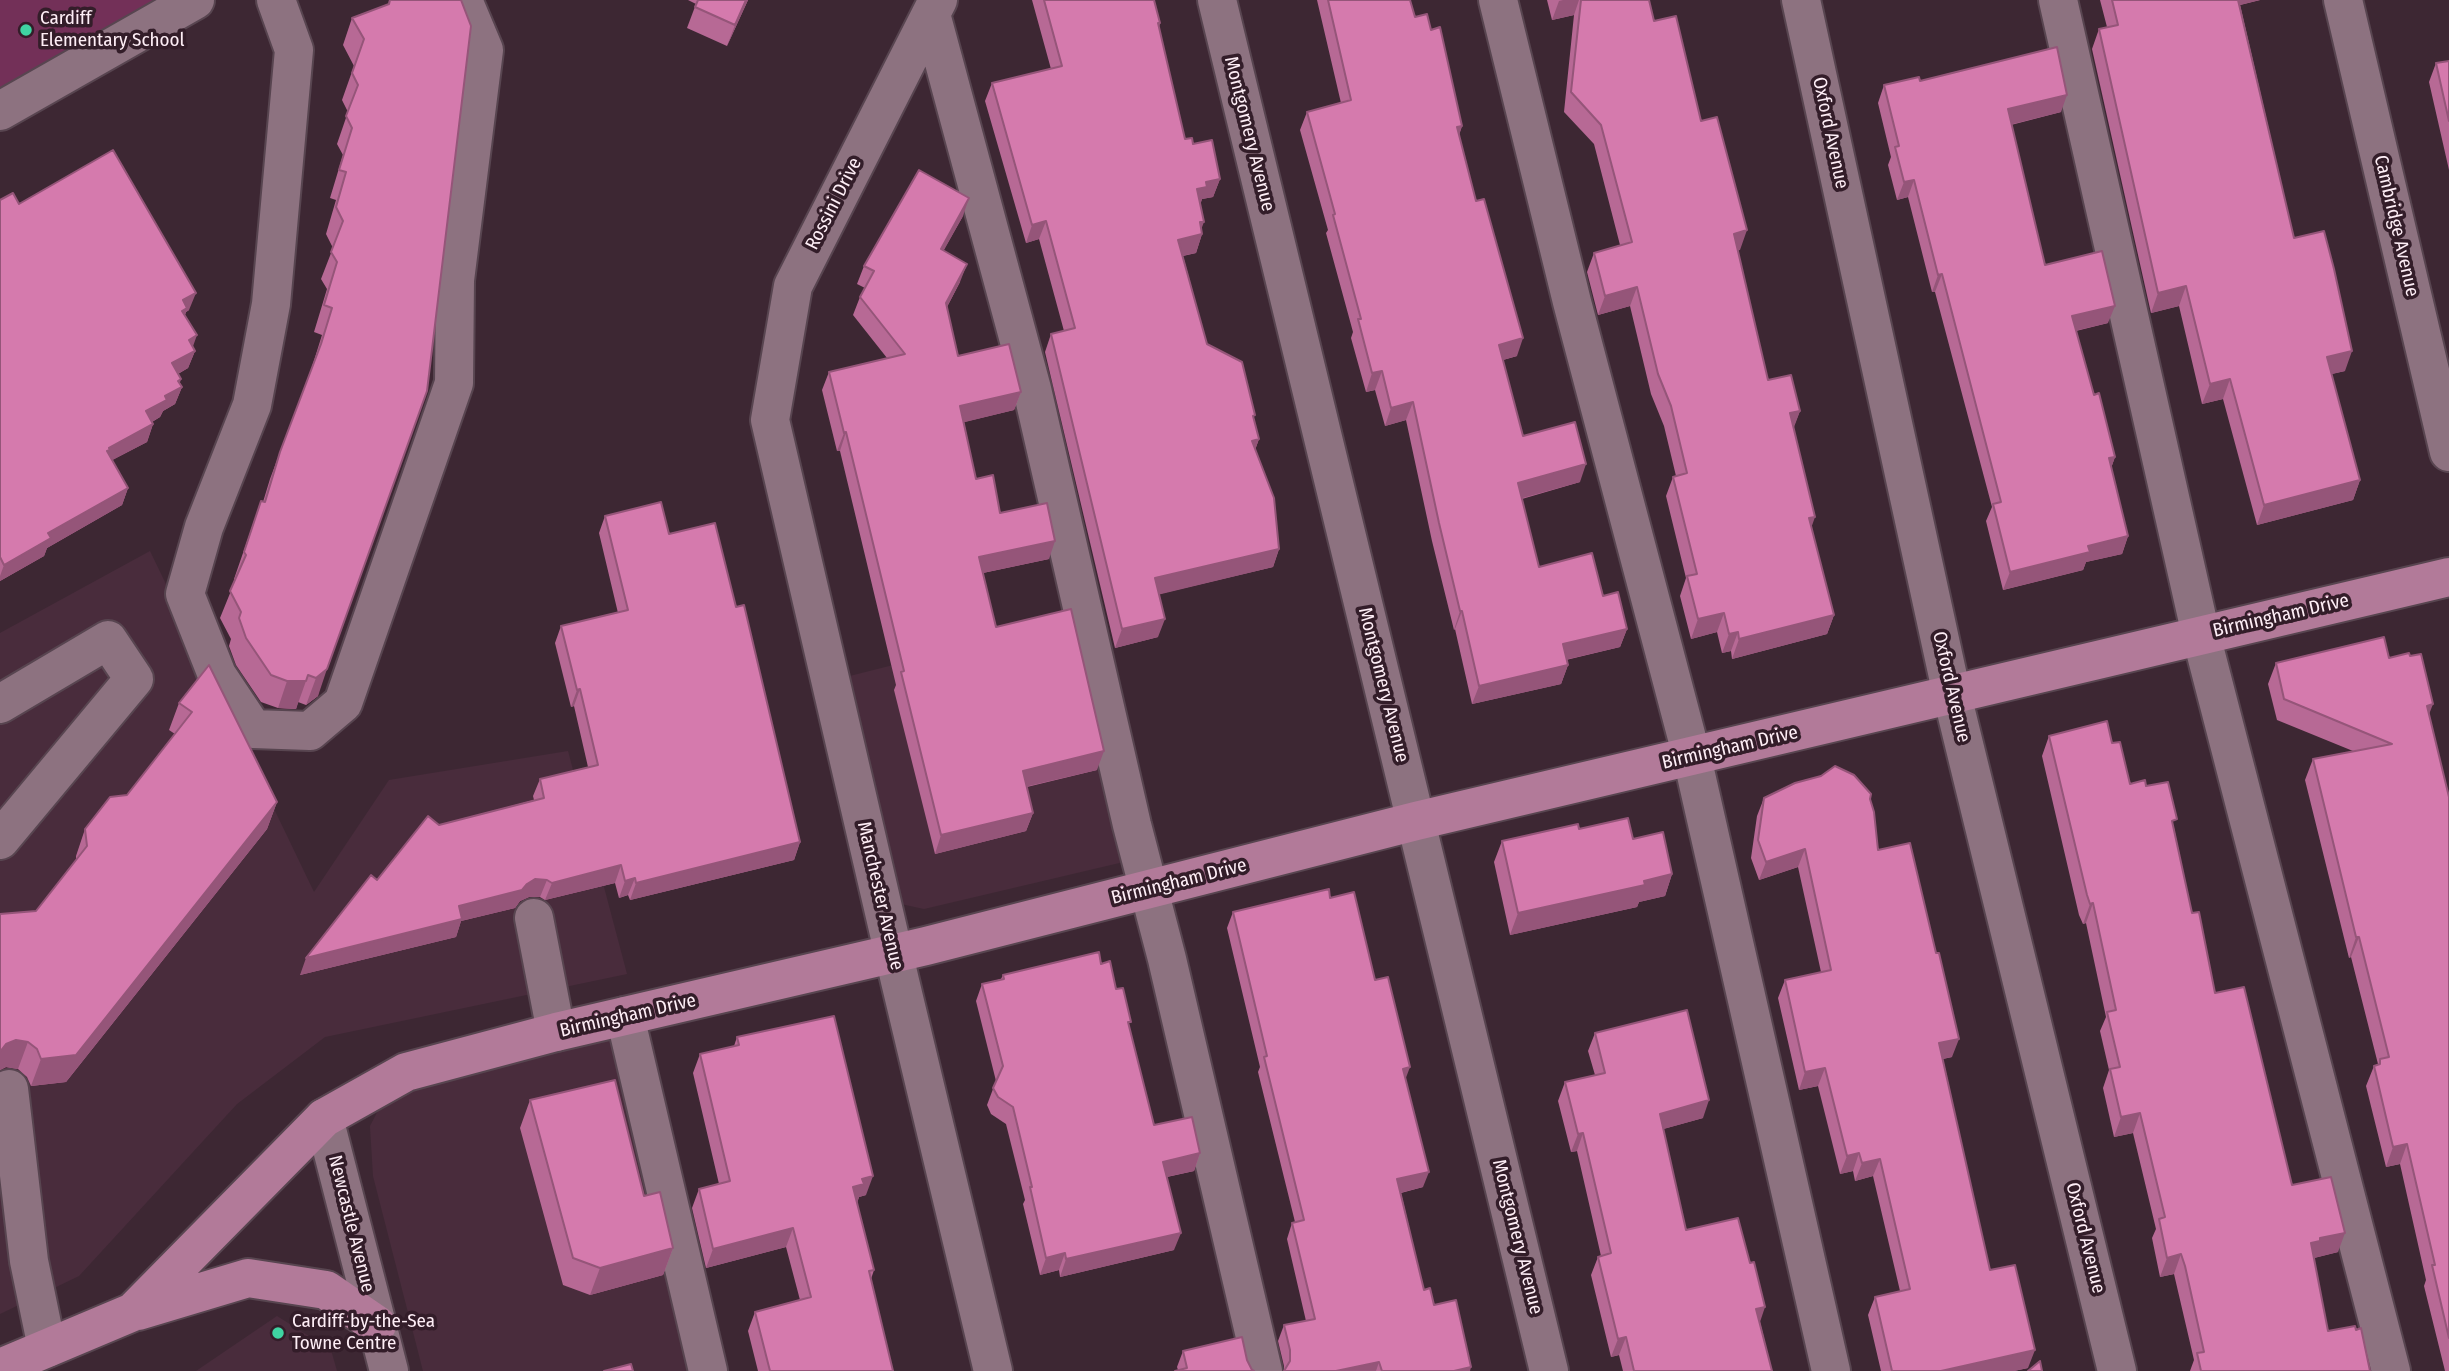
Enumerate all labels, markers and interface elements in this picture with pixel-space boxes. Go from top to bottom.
place label: Cardiff Elementary School [40,8,185,52]
marker: Cardiff Elementary School [18,22,34,38]
street label: Montgomery Avenue [1219,54,1279,214]
street label: Oxford Avenue [1807,75,1853,191]
street label: Cambridge Avenue [2369,153,2423,299]
street label: Rossini Drive [801,154,867,254]
street label: Birmingham Drive [2211,589,2351,643]
street label: Montgomery Avenue [1353,605,1413,765]
street label: Oxford Avenue [1927,629,1975,745]
street label: Birmingham Drive [1660,721,1800,775]
street label: Manchester Avenue [852,819,908,973]
street label: Birmingham Drive [1109,854,1249,910]
street label: Birmingham Drive [558,989,698,1043]
street label: Newcastle Avenue [323,1153,379,1295]
street label: Montgomery Avenue [1487,1157,1547,1317]
street label: Oxford Avenue [2060,1180,2110,1296]
place label: Cardiff-by-the-Sea Towne Centre [292,1311,435,1355]
marker: Cardiff-by-the-Sea Towne Centre [270,1325,286,1341]

